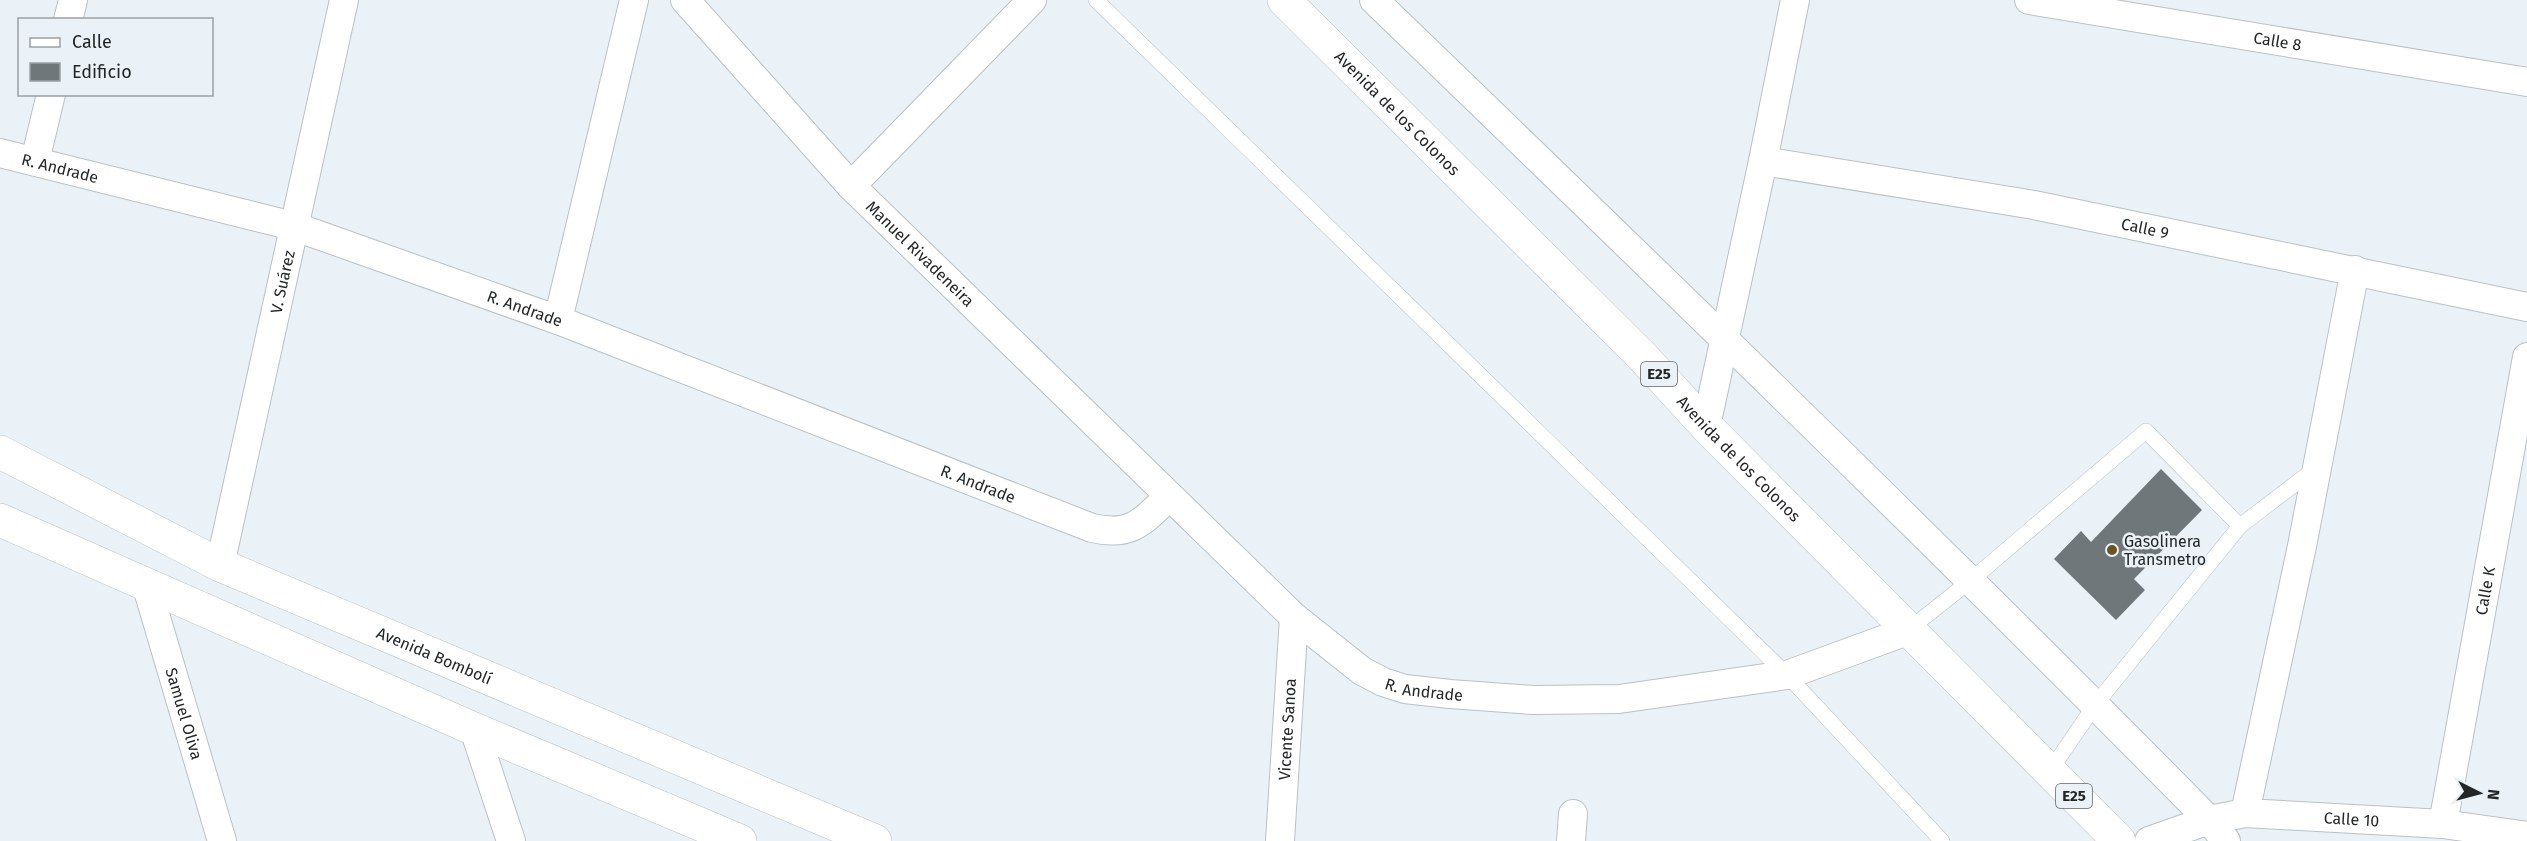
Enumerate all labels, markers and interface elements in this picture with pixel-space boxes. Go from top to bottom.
legend [18,18,213,96]
street label: Calle 8 [2252,28,2303,54]
text: Calle [72,31,112,53]
street label: Avenida de los Colonos [1331,47,1464,179]
text: Edificio [72,61,132,83]
street label: R. Andrade [20,149,101,187]
street label: Manuel Rivadeneira [862,197,978,310]
street label: Calle 9 [2120,214,2171,242]
street label: V. Suárez [266,248,298,315]
street label: R. Andrade [485,286,565,330]
road number: E25 [1641,362,1677,386]
street label: Avenida de los Colonos [1673,392,1805,525]
street label: R. Andrade [938,461,1018,507]
place label: Gasolinera Transmetro [2124,532,2206,569]
marker: Gasolinera Transmetro [2105,543,2119,557]
street label: Calle K [2471,564,2499,617]
street label: Avenida Bombolí [374,623,495,688]
street label: Samuel Oliva [162,665,207,762]
street label: R. Andrade [1383,674,1464,704]
street label: Vicente Sanoa [1274,678,1300,781]
north arrow [2449,763,2509,823]
road number: E25 [2056,784,2092,808]
text: N [2483,788,2503,801]
street label: Calle 10 [2323,808,2380,830]

